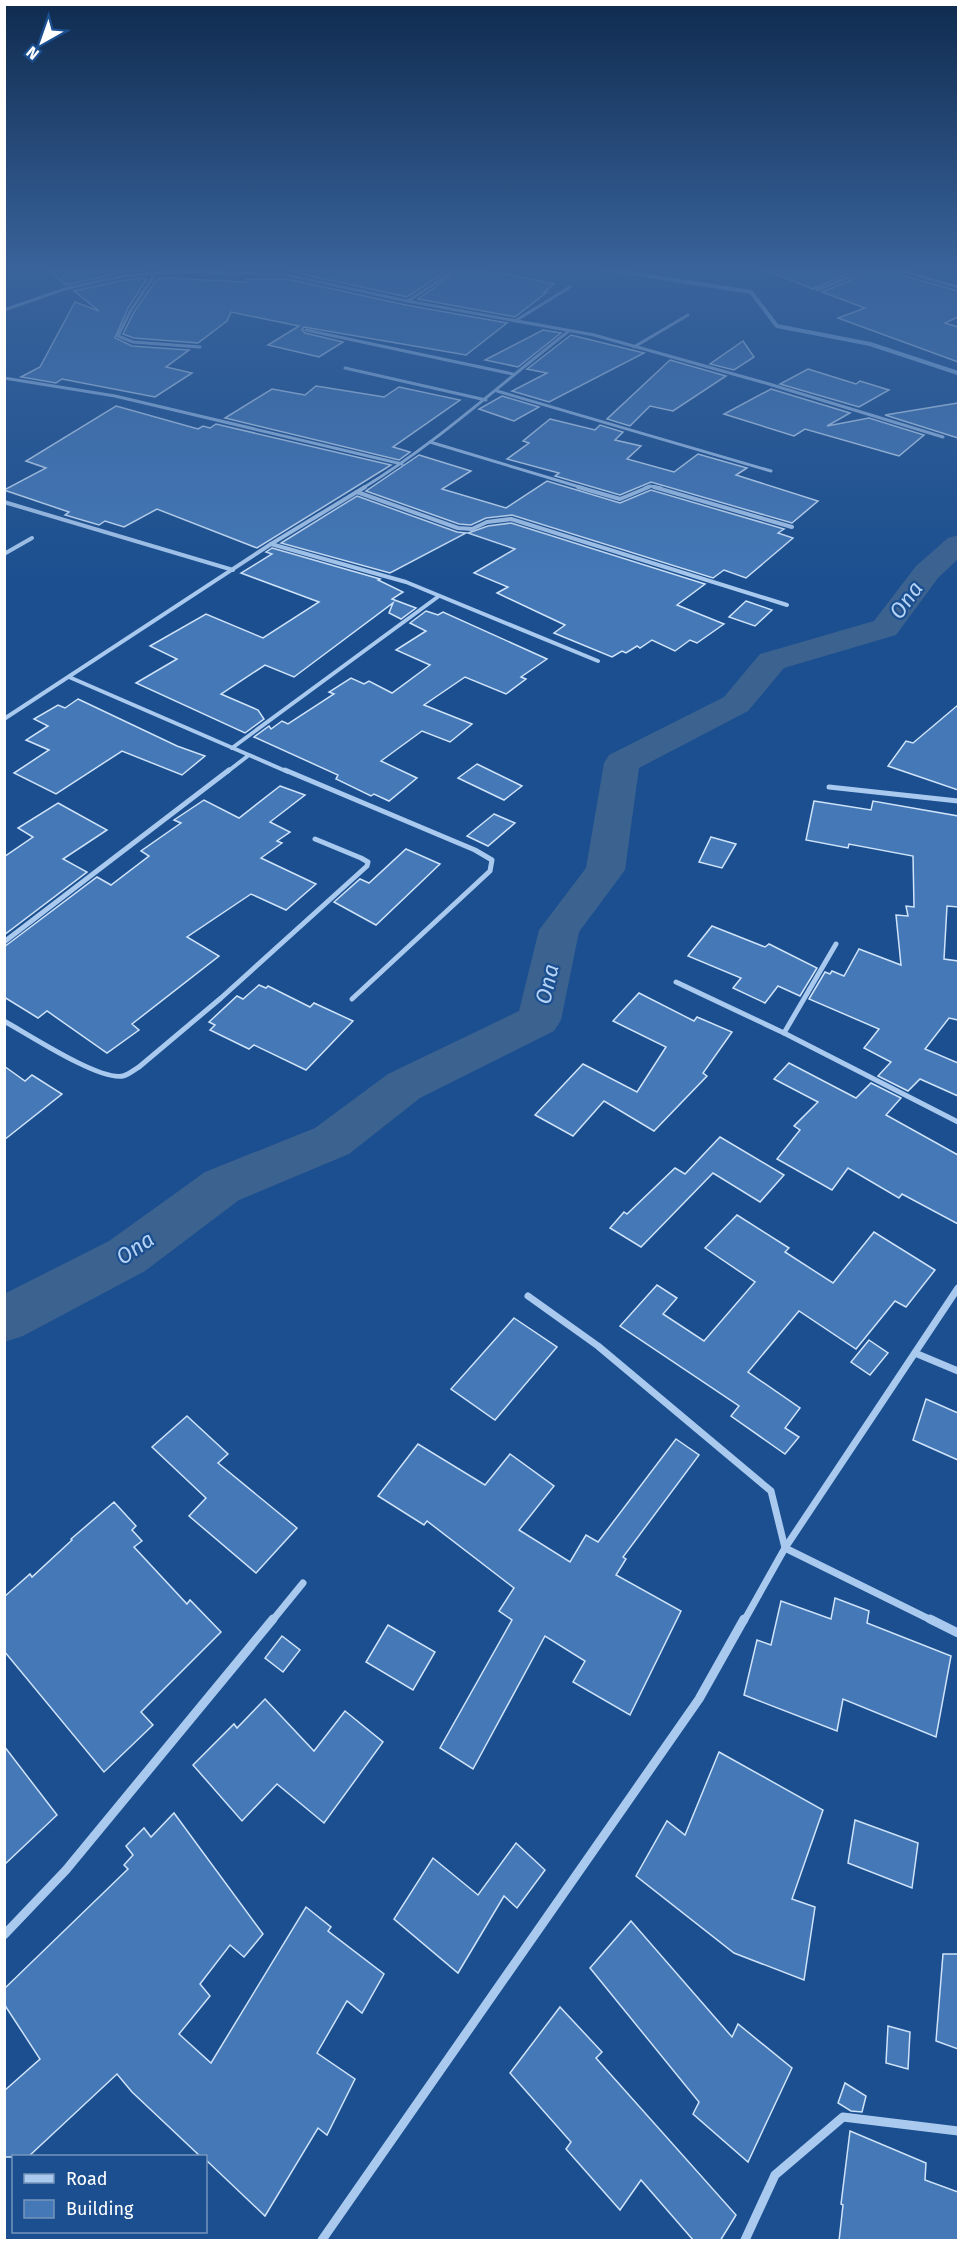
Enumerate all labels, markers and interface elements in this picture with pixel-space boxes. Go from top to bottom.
north arrow [12,12,72,72]
text: N [23,42,43,64]
water label: Ona [883,576,929,624]
water label: Ona [529,961,565,1007]
water label: Ona [111,1226,159,1270]
legend [12,2155,207,2233]
text: Road [66,2168,108,2190]
text: Building [66,2198,134,2220]

